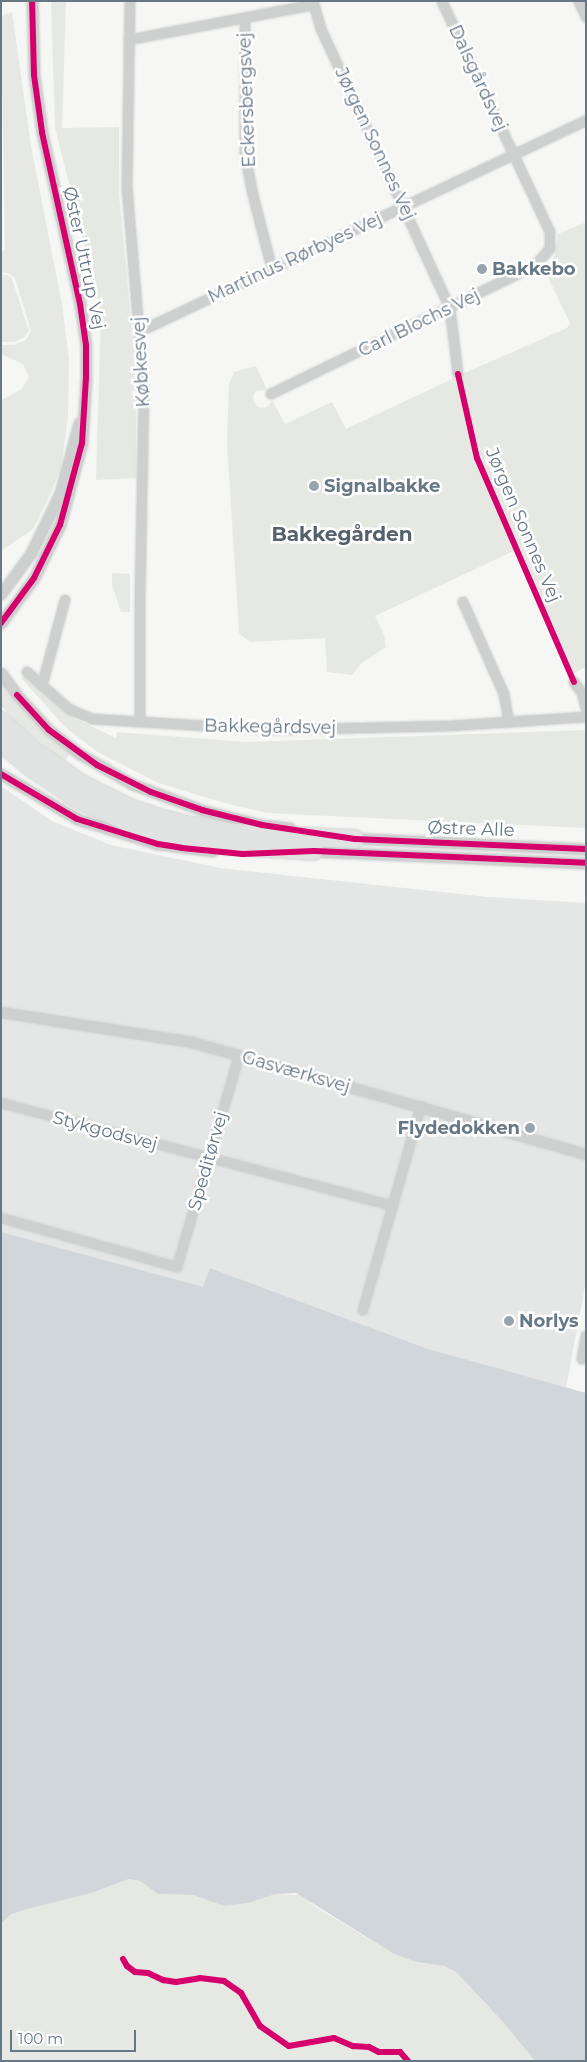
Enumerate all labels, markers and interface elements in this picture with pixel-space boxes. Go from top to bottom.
street label: Dalsgårdsvej [444,21,512,135]
street label: Eckersbergsvej [234,32,260,168]
street label: Jørgen Sonnes Vej [330,64,420,224]
street label: Øster Uttrup Vej [58,184,110,332]
street label: Martinus Rørbyes Vej [204,208,386,308]
place label: Bakkebo [492,258,576,280]
marker: Bakkebo [476,263,488,275]
street label: Carl Blochs Vej [355,284,483,362]
street label: Købkesvej [128,316,154,408]
street label: Jørgen Sonnes Vej [481,445,565,605]
place label: Signalbakke [324,475,440,497]
marker: Signalbakke [308,480,320,492]
district label: Bakkegården [271,522,413,546]
street label: Bakkegårdsvej [204,715,336,739]
street label: Østre Alle [427,817,515,841]
street label: Gasværksvej [239,1046,353,1098]
street label: Stykgodsvej [50,1107,160,1155]
street label: Speditørvej [184,1109,232,1213]
place label: Flydedokken [398,1117,520,1139]
marker: Flydedokken [524,1122,536,1134]
place label: Norlys [519,1310,579,1332]
marker: Norlys [503,1315,515,1327]
scale bar [12,2020,139,2052]
text: 100 m [18,2029,63,2048]

